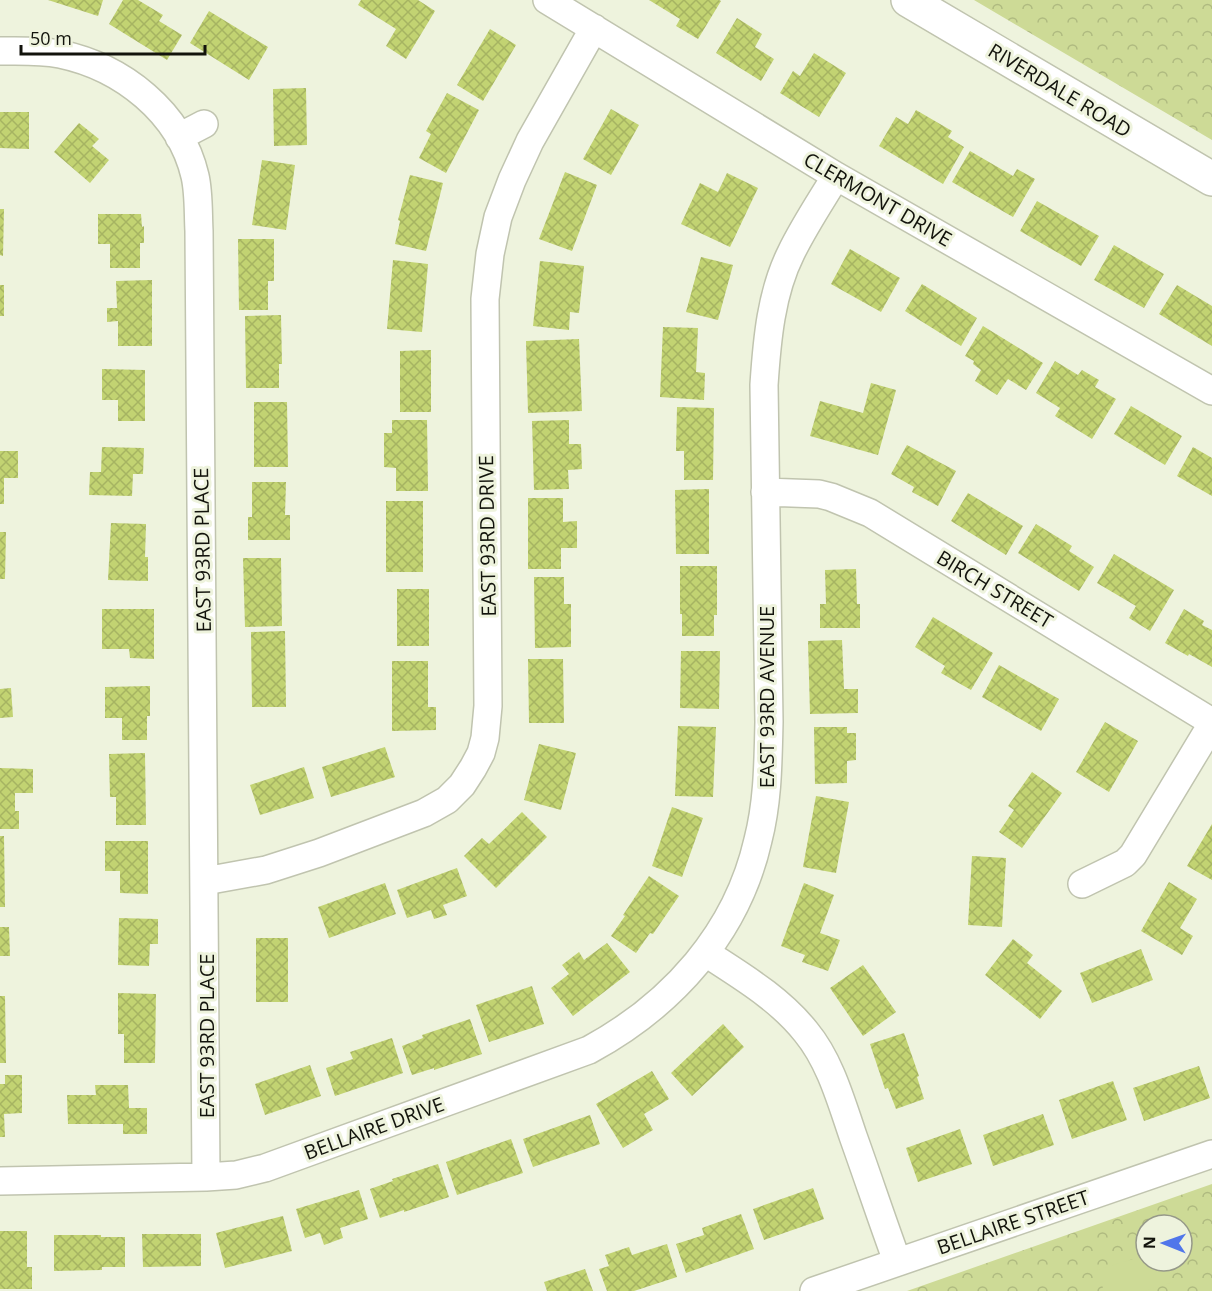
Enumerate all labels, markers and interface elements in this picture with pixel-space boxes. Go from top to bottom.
scale bar [21,18,206,56]
text: 50 m [30,26,72,50]
street label: RIVERDALE ROAD [983,37,1137,143]
street label: CLERMONT DRIVE [799,146,957,252]
street label: EAST 93RD DRIVE [472,455,502,617]
street label: EAST 93RD PLACE [187,467,217,633]
street label: BIRCH STREET [932,544,1058,634]
street label: EAST 93RD AVENUE [753,606,780,788]
street label: EAST 93RD PLACE [193,954,220,1118]
street label: BELLAIRE DRIVE [300,1090,448,1166]
street label: BELLAIRE STREET [933,1183,1093,1261]
north arrow [1134,1213,1194,1273]
text: N [1138,1236,1160,1249]

